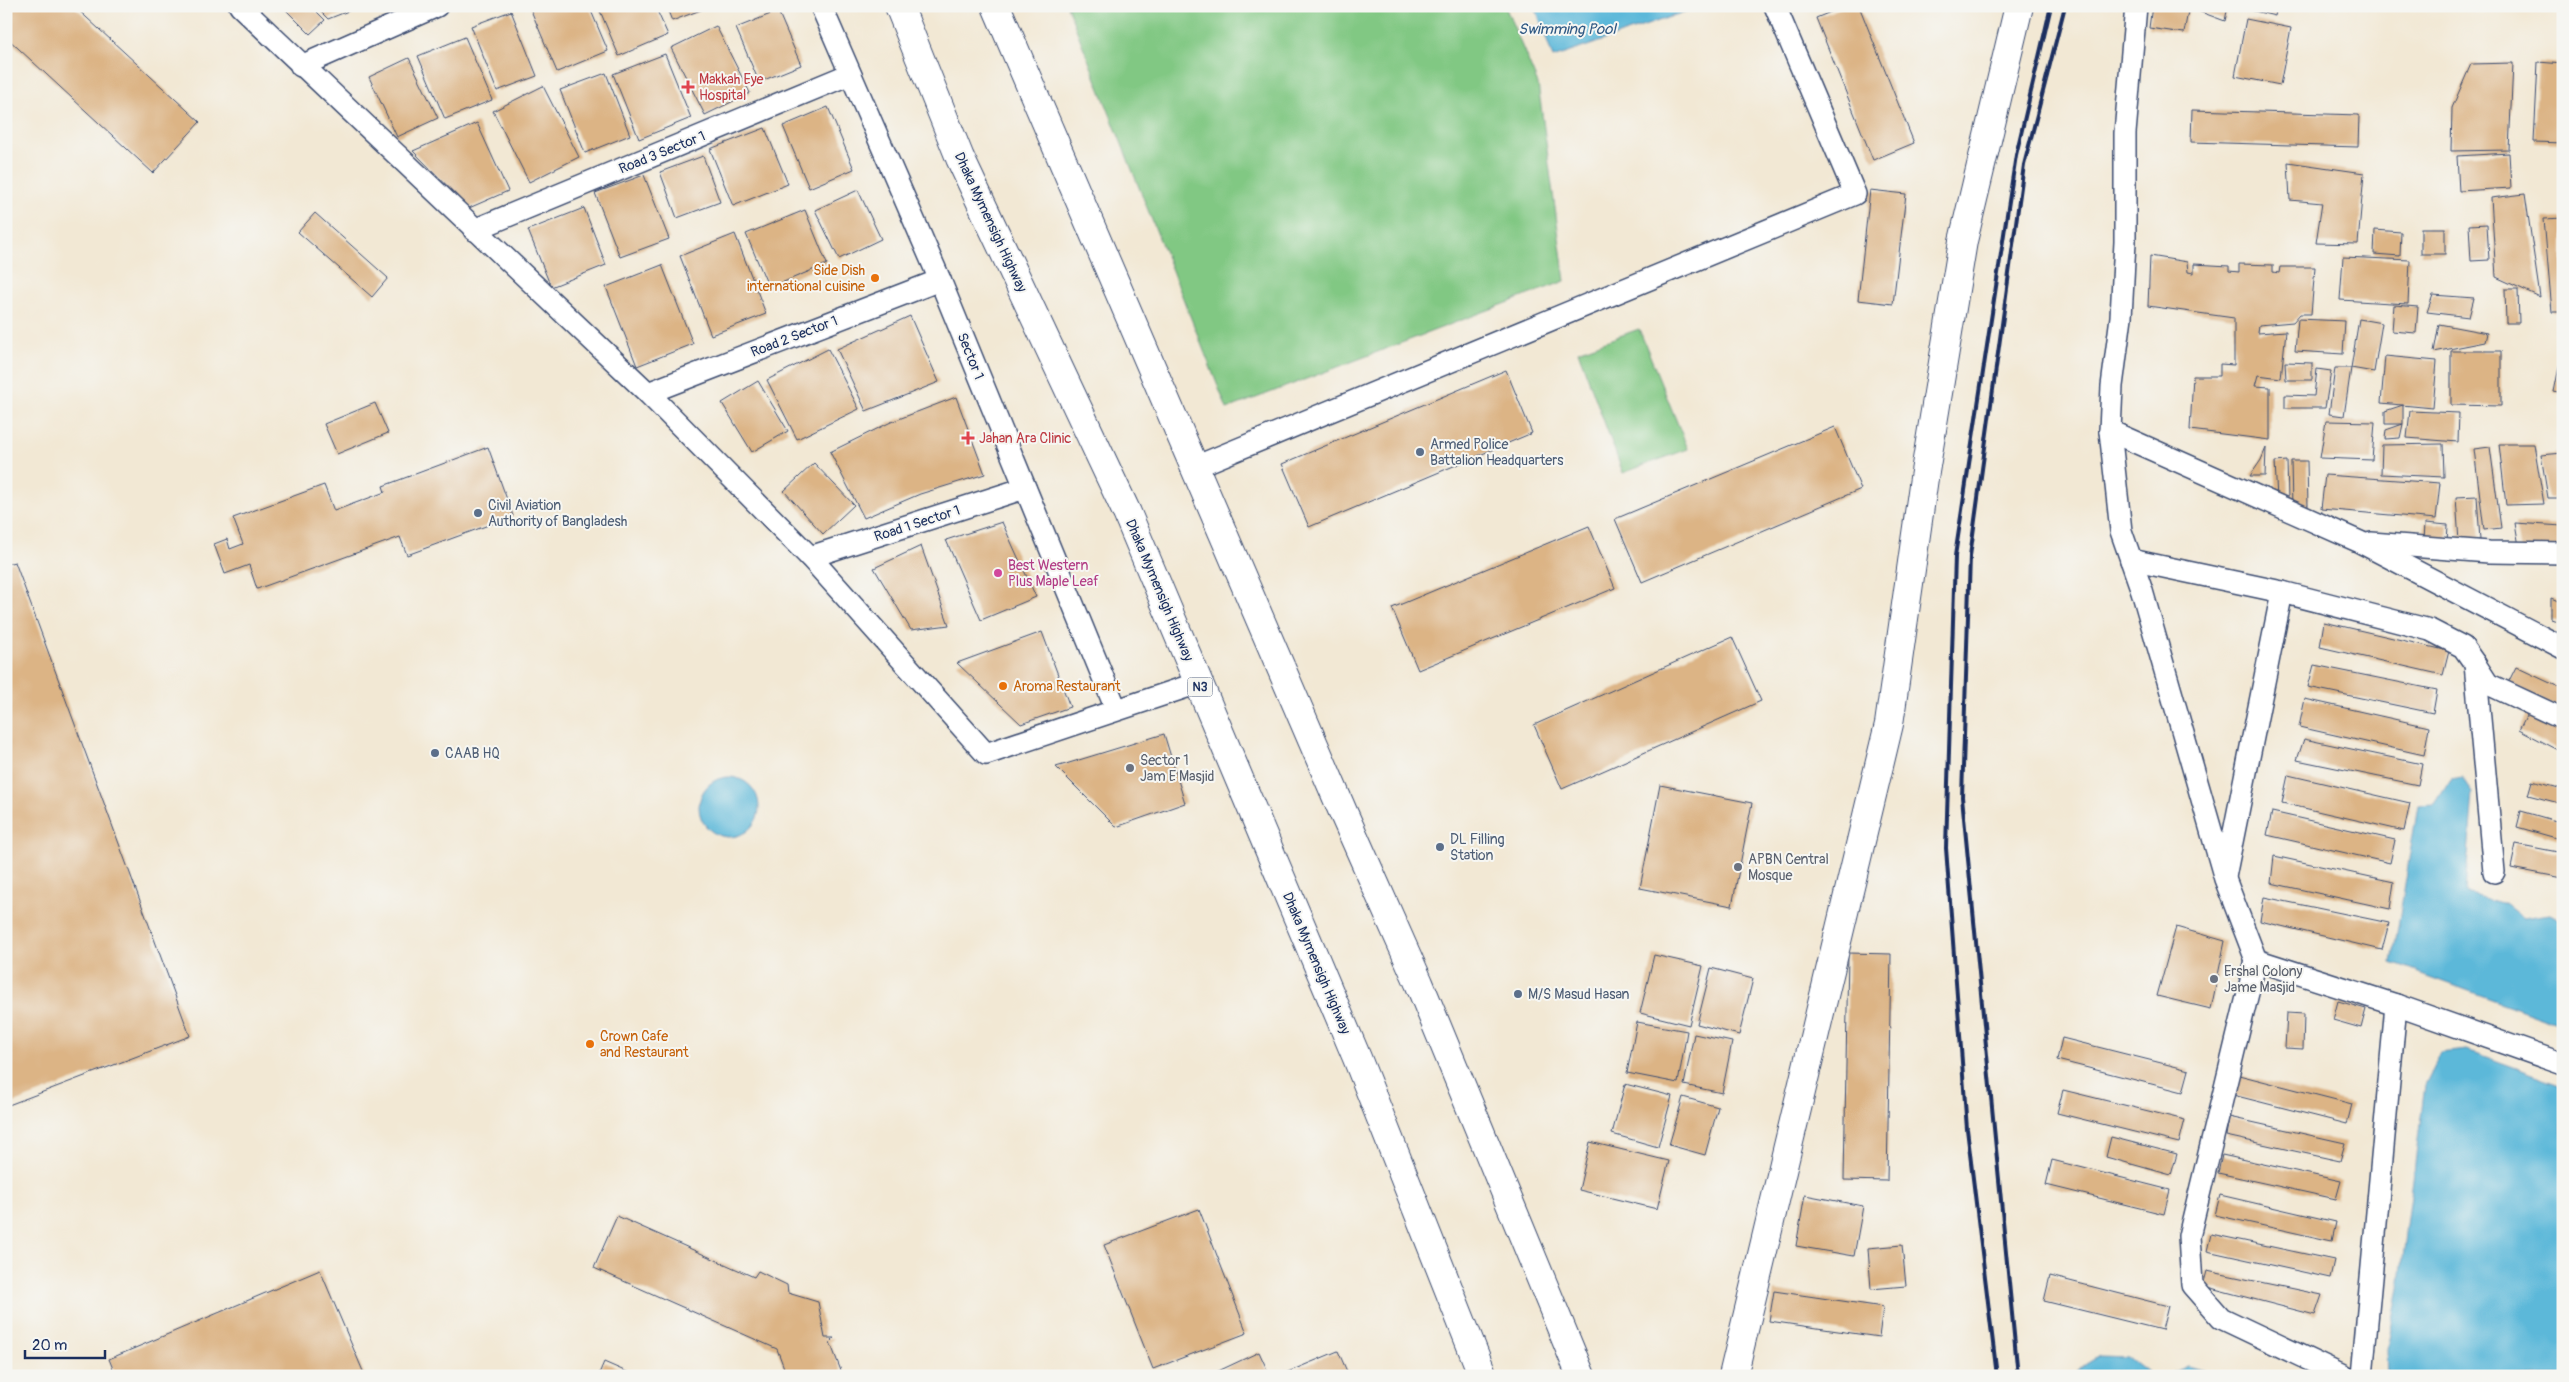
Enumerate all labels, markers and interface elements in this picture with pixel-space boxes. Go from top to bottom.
water label: Swimming Pool [1518,20,1617,39]
place label: Makkah Eye Hospital [699,71,764,104]
marker: Makkah Eye Hospital [681,80,695,94]
street label: Road 3 Sector 1 [616,127,708,178]
street label: Dhaka Mymensigh Highway [951,149,1030,295]
place label: Side Dish international cuisine [747,262,865,295]
marker: Side Dish international cuisine [869,272,881,284]
street label: Road 2 Sector 1 [748,312,840,361]
street label: Sector 1 [954,330,988,382]
place label: Jahan Ara Clinic [979,430,1071,447]
marker: Jahan Ara Clinic [961,431,975,445]
place label: Armed Police Battalion Headquarters [1430,436,1564,469]
marker: Armed Police Battalion Headquarters [1414,446,1426,458]
place label: Civil Aviation Authority of Bangladesh [488,497,627,530]
street label: Road 1 Sector 1 [872,502,962,545]
marker: Civil Aviation Authority of Bangladesh [472,507,484,519]
street label: Dhaka Mymensigh Highway [1122,517,1197,664]
place label: Best Western Plus Maple Leaf [1008,557,1099,590]
marker: Best Western Plus Maple Leaf [992,567,1004,579]
place label: Aroma Restaurant [1013,678,1121,695]
road number: N3 [1188,678,1212,696]
marker: Aroma Restaurant [997,680,1009,692]
place label: CAAB HQ [445,745,500,762]
marker: CAAB HQ [429,747,441,759]
place label: Sector 1 Jam E Masjid [1140,752,1215,785]
marker: Sector 1 Jam E Masjid [1124,762,1136,774]
place label: DL Filling Station [1450,831,1505,864]
marker: DL Filling Station [1434,841,1446,853]
place label: APBN Central Mosque [1748,851,1829,884]
marker: APBN Central Mosque [1732,861,1744,873]
street label: Dhaka Mymensigh Highway [1279,890,1354,1037]
place label: Ershal Colony Jame Masjid [2224,963,2302,996]
marker: Ershal Colony Jame Masjid [2208,973,2220,985]
place label: M/S Masud Hasan [1528,986,1630,1003]
marker: M/S Masud Hasan [1512,988,1524,1000]
place label: Crown Cafe and Restaurant [600,1028,689,1061]
marker: Crown Cafe and Restaurant [584,1038,596,1050]
scale bar [25,1327,105,1359]
text: 20 m [32,1336,67,1355]

